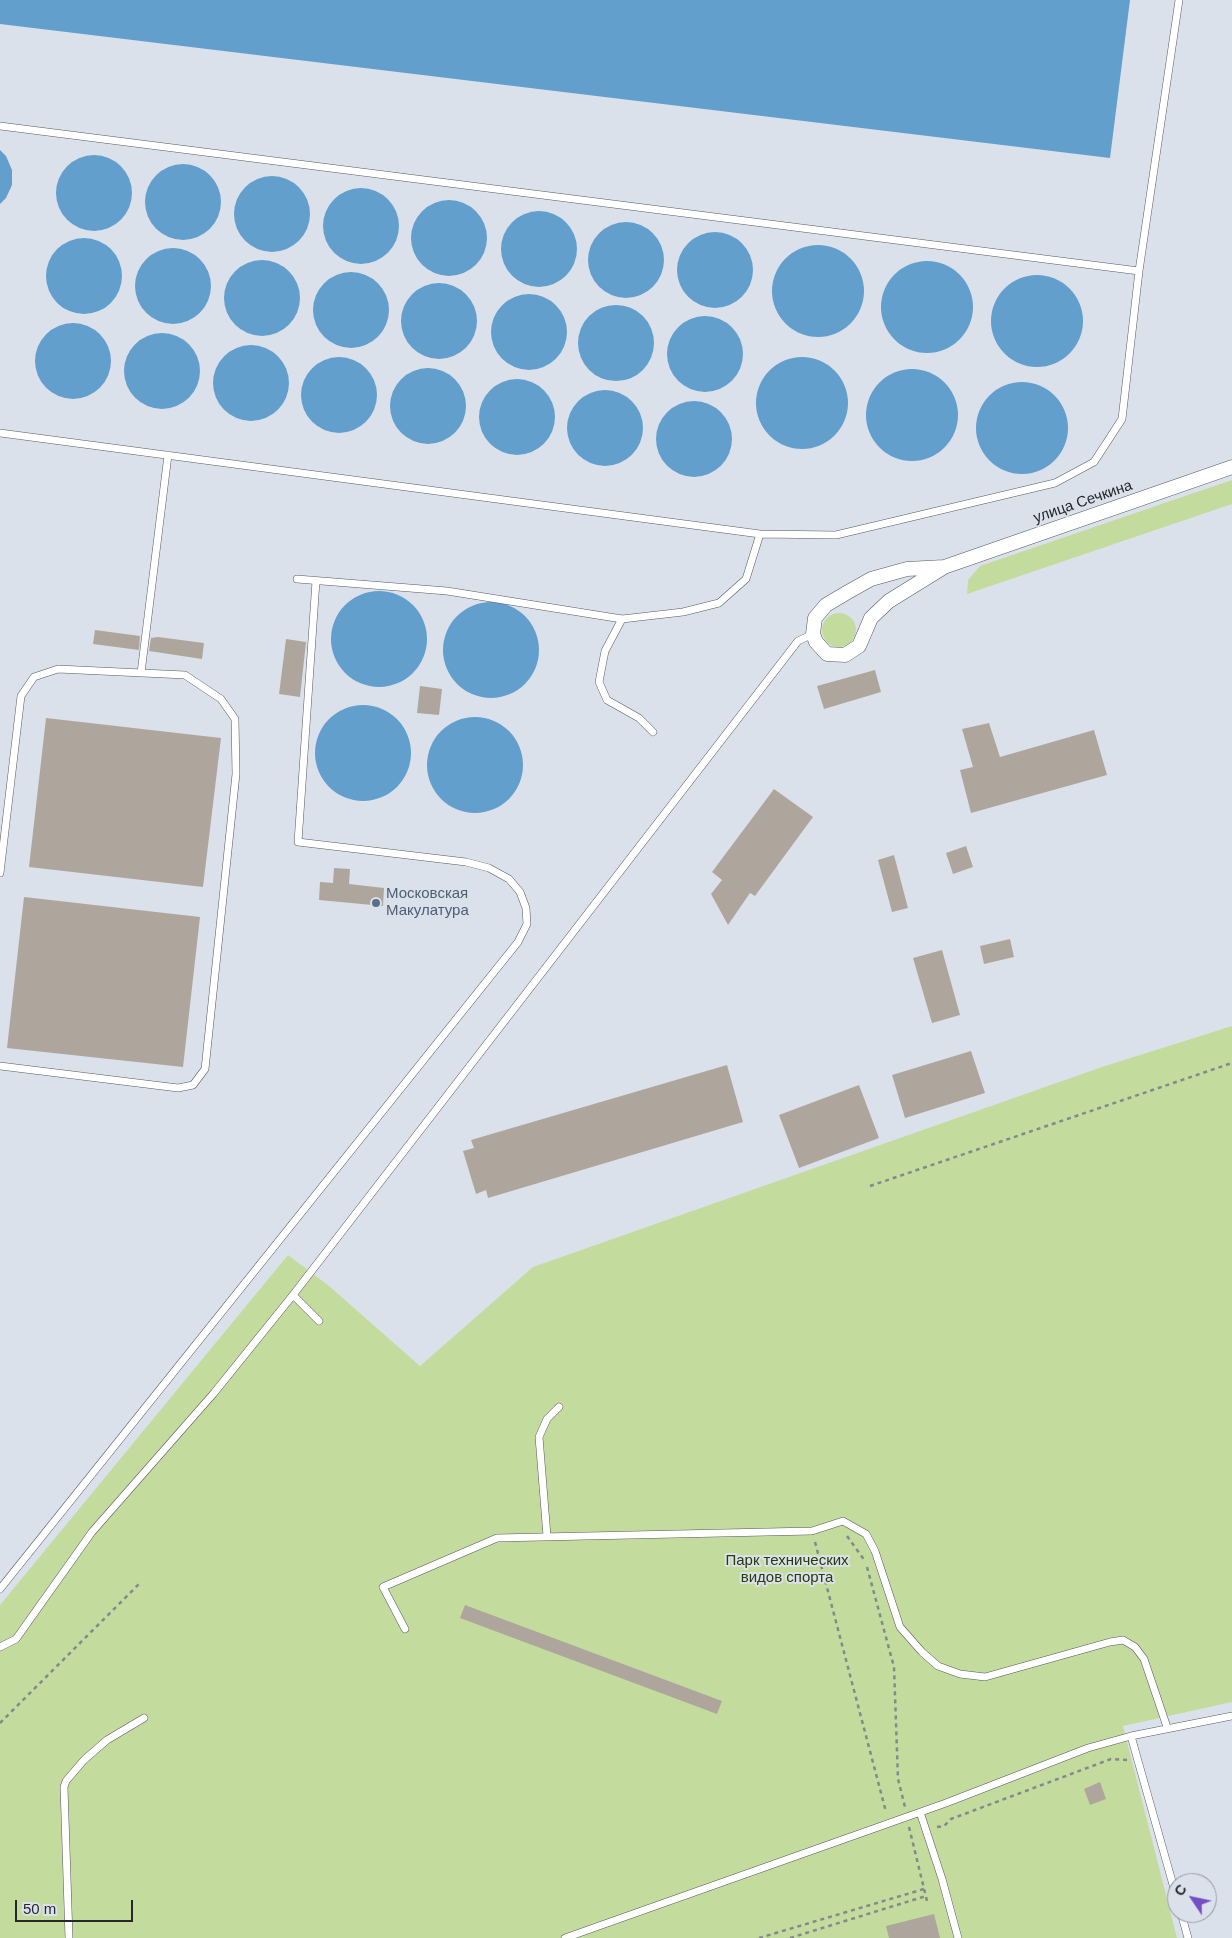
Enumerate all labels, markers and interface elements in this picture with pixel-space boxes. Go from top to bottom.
street label: улица Сечкина [1031,477,1135,527]
place label: Московская Макулатура [386,885,469,920]
marker: Московская Макулатура [370,897,382,909]
park label: Парк технических видов спорта [725,1552,849,1587]
north arrow [1167,1873,1217,1923]
text: С [1171,1882,1190,1899]
scale bar [18,1890,135,1922]
text: 50 m [23,1900,56,1917]

